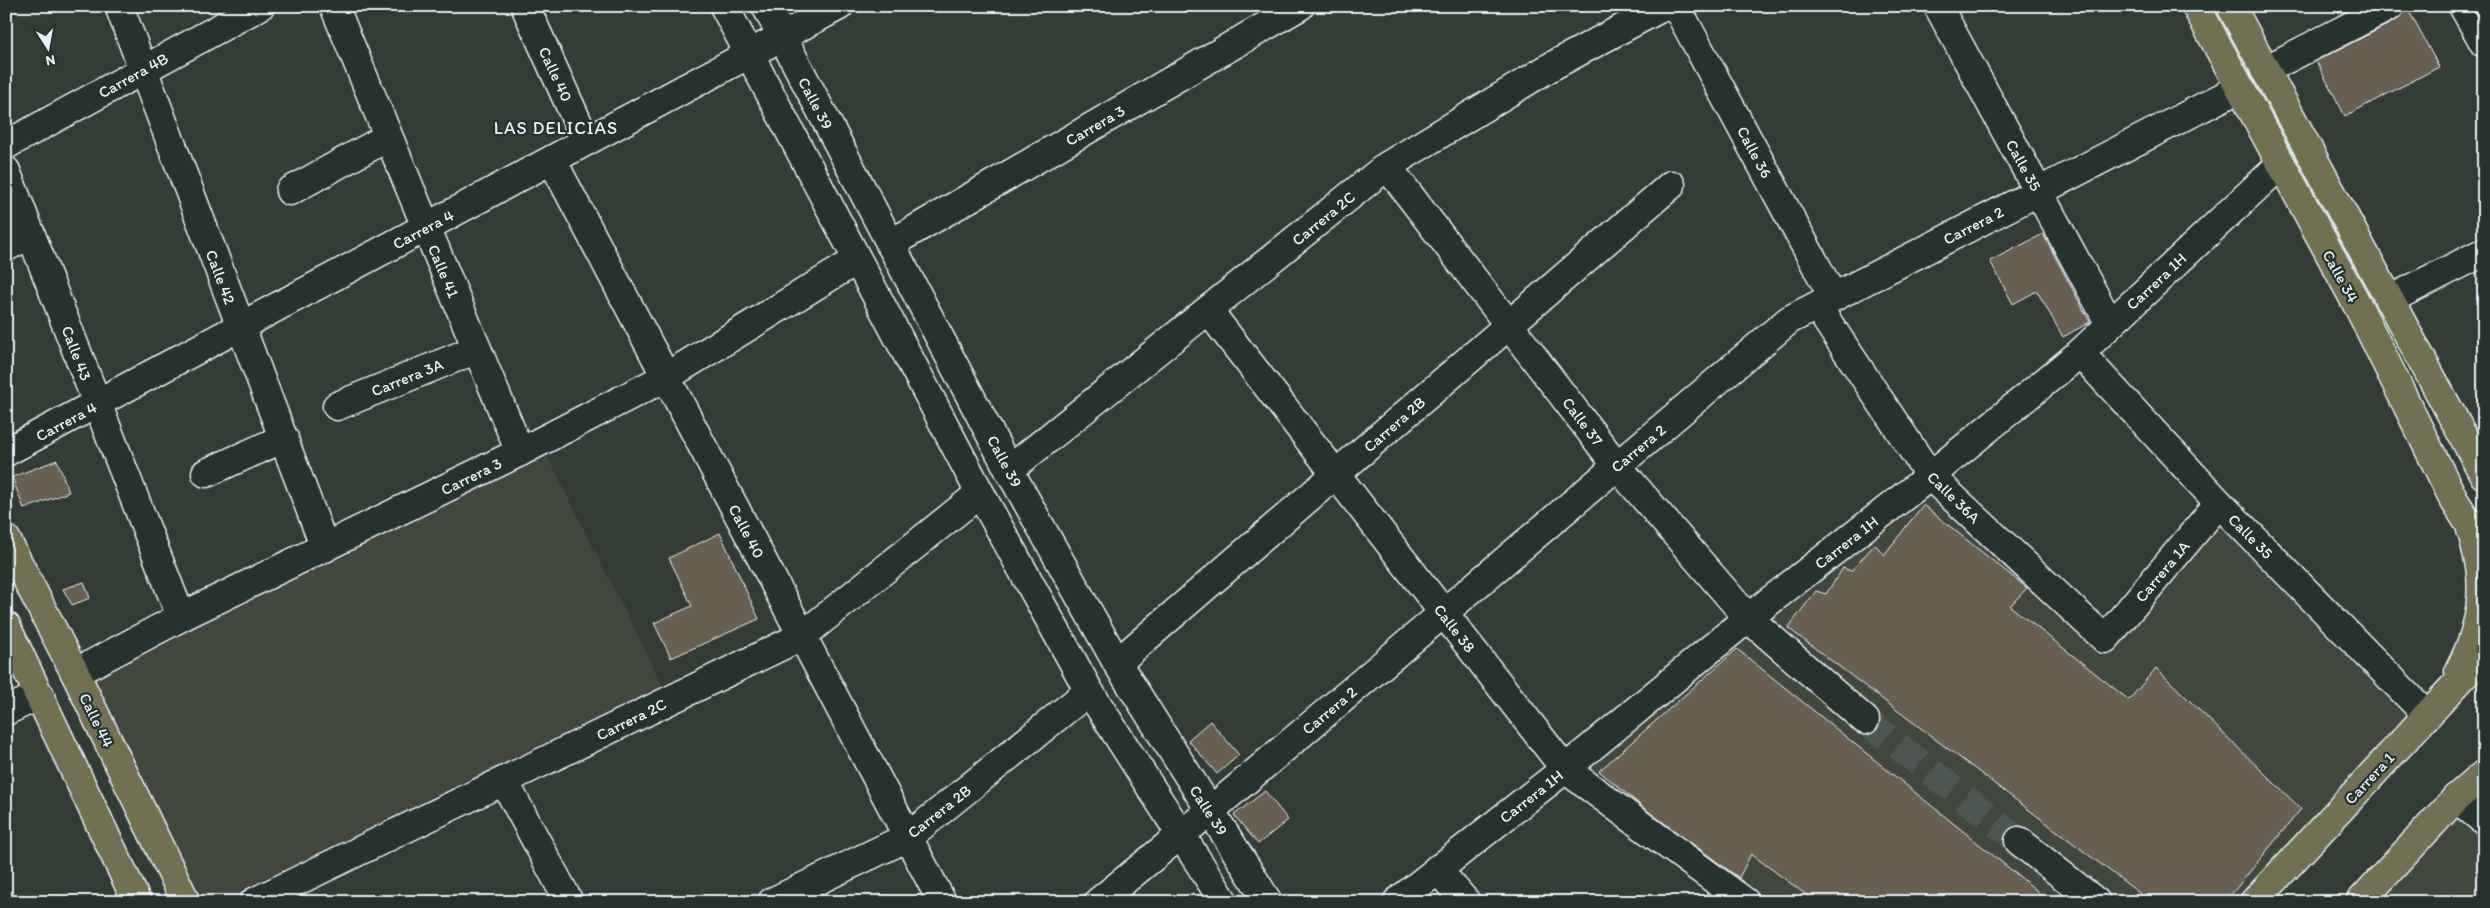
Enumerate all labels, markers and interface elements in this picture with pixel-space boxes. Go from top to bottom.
north arrow [22,22,72,72]
street label: Calle 40 [535,44,576,105]
street label: Carrera 4B [95,49,171,102]
text: N [44,51,57,70]
street label: Calle 39 [794,74,837,132]
street label: Carrera 3 [1062,101,1129,150]
district label: LAS DELICIAS [494,117,618,139]
street label: Calle 36 [1733,123,1776,181]
street label: Calle 35 [2002,136,2045,194]
street label: Carrera 2C [1288,187,1359,250]
street label: Carrera 2 [1940,202,2007,249]
street label: Carrera 4 [389,205,457,253]
street label: Calle 41 [424,242,463,301]
street label: Calle 42 [201,247,240,308]
street label: Calle 34 [2318,247,2363,306]
street label: Carrera 1H [2122,249,2190,314]
street label: Calle 43 [57,323,96,384]
street label: Carrera 3A [368,354,446,400]
street label: Carrera 2B [1360,392,1429,456]
street label: Calle 37 [1558,393,1607,449]
street label: Carrera 4 [32,397,100,445]
street label: Carrera 2 [1607,420,1670,477]
street label: Calle 39 [983,432,1026,490]
street label: Carrera 3 [438,453,505,499]
street label: Calle 36A [1923,467,1984,527]
street label: Calle 40 [724,501,769,561]
street label: Calle 35 [2224,510,2277,563]
street label: Carrera 1H [1811,512,1882,573]
street label: Carrera 1A [2131,537,2194,606]
street label: Calle 38 [1430,600,1480,657]
street label: Carrera 2 [1298,682,1361,739]
street label: Calle 44 [75,690,118,751]
street label: Carrera 2C [593,694,669,745]
street label: Carrera 1 [2340,748,2399,808]
street label: Carrera 1H [1496,766,1567,827]
street label: Carrera 2B [904,781,975,842]
street label: Calle 39 [1185,782,1232,839]

